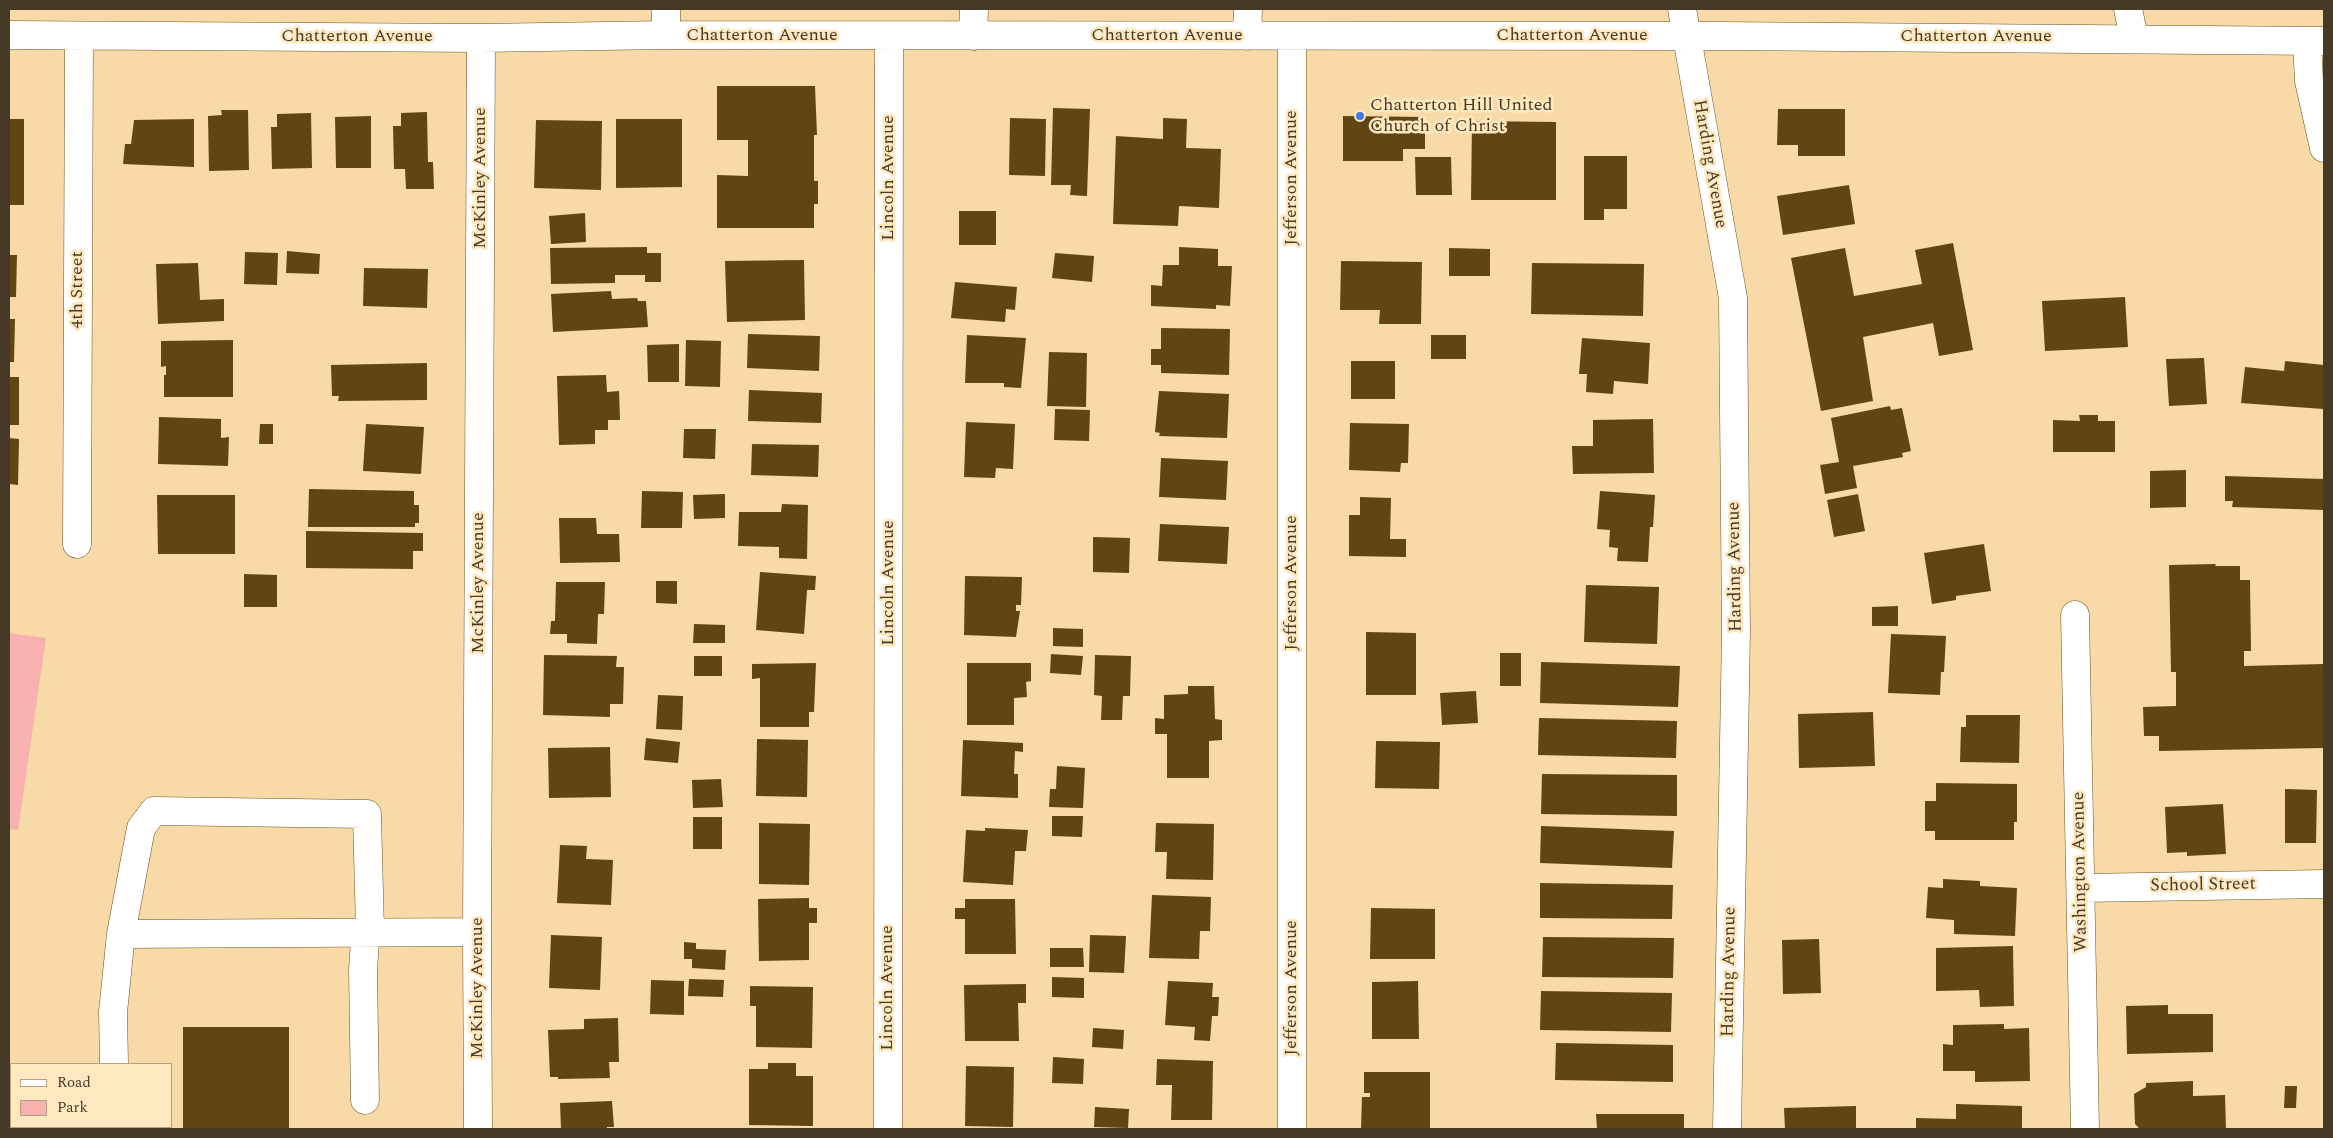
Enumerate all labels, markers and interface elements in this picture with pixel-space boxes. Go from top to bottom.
street label: Chatterton Avenue [686,25,838,47]
street label: Chatterton Avenue [1091,25,1243,47]
street label: Chatterton Avenue [1496,25,1648,47]
street label: Chatterton Avenue [281,26,433,48]
street label: Chatterton Avenue [1900,26,2052,48]
place label: Chatterton Hill United Church of Christ [1370,95,1553,138]
street label: Harding Avenue [1687,98,1731,230]
street label: McKinley Avenue [470,107,492,249]
street label: Jefferson Avenue [1281,110,1303,246]
marker: Chatterton Hill United Church of Christ [1354,110,1366,122]
street label: Lincoln Avenue [878,115,900,241]
street label: 4th Street [67,251,89,329]
street label: Harding Avenue [1724,502,1748,632]
street label: McKinley Avenue [468,512,490,654]
street label: Jefferson Avenue [1281,515,1303,651]
street label: Lincoln Avenue [878,520,900,646]
street label: Washington Avenue [2069,792,2093,952]
street label: School Street [2150,874,2256,898]
street label: Harding Avenue [1718,907,1742,1037]
street label: McKinley Avenue [467,917,489,1059]
street label: Jefferson Avenue [1281,920,1303,1056]
street label: Lincoln Avenue [877,925,899,1051]
legend [10,1063,172,1128]
text: Road [57,1071,91,1094]
text: Park [57,1096,88,1119]

